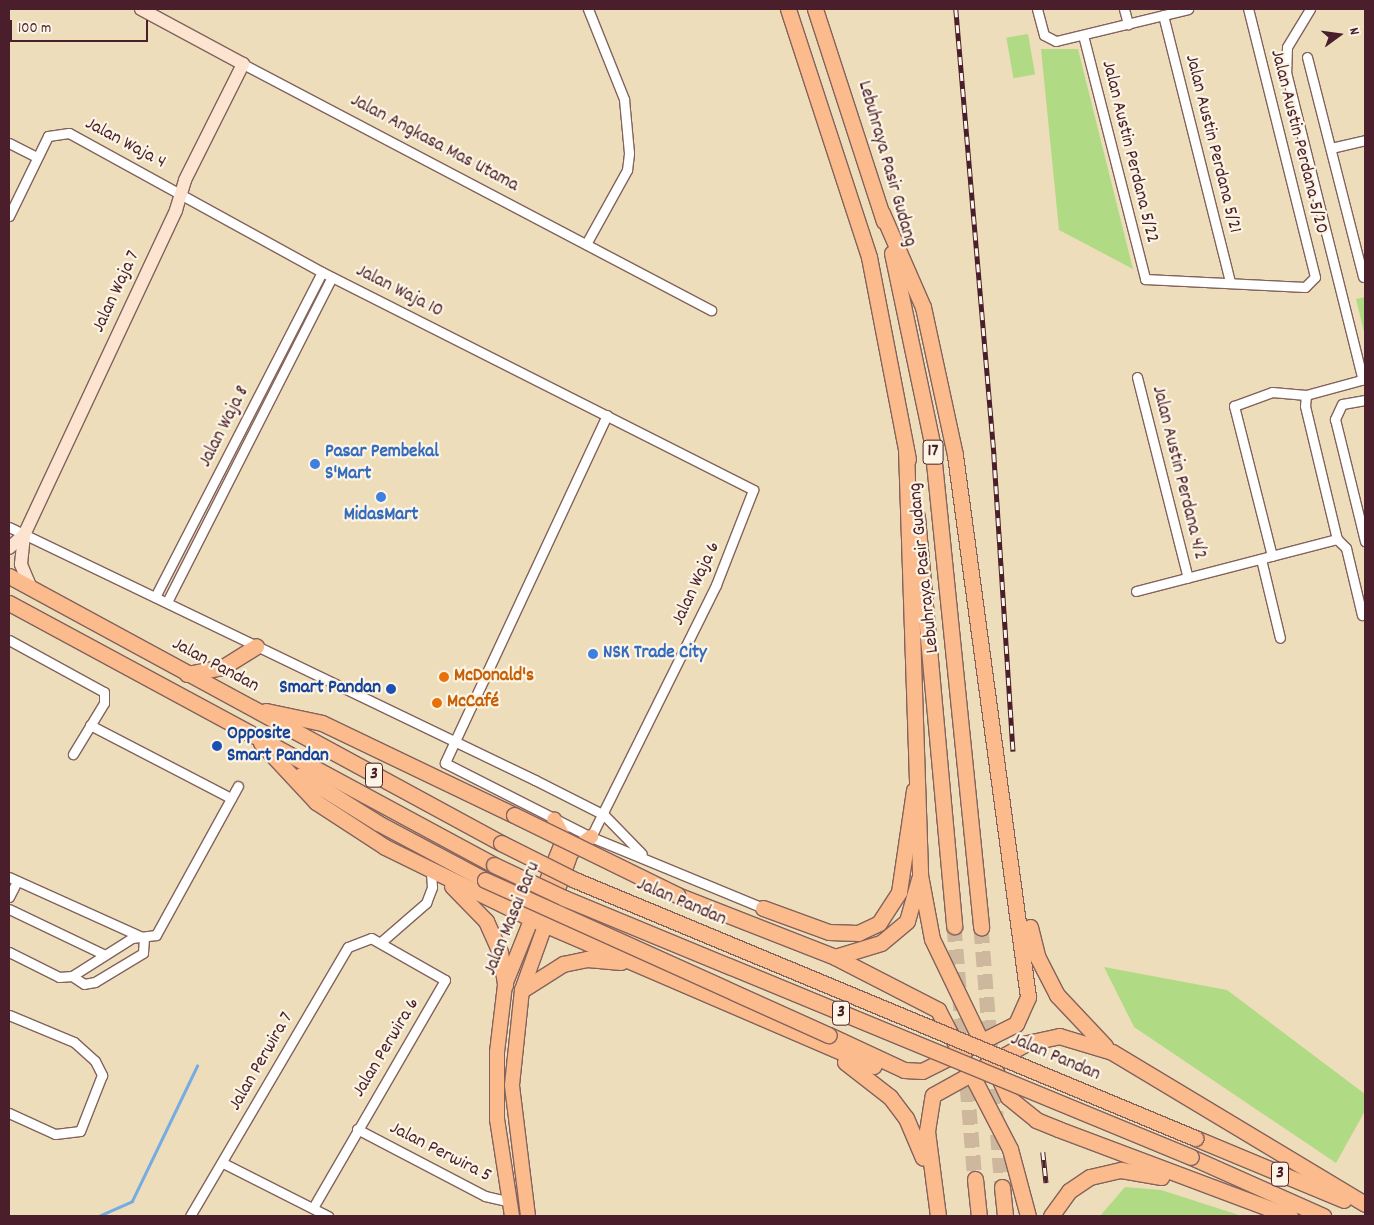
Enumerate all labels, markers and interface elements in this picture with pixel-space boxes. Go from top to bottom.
scale bar [12,10,150,42]
north arrow [1314,10,1364,60]
text: 100 m [18,18,51,40]
text: N [1343,26,1364,37]
street label: Jalan Austin Perdana 5/20 [1264,47,1332,237]
street label: Jalan Austin Perdana 5/21 [1179,52,1245,236]
street label: Jalan Austin Perdana 5/22 [1095,58,1163,246]
street label: Lebuhraya Pasir Gudang [851,79,921,249]
street label: Jalan Angkasa Mas Utama [346,90,522,198]
street label: Jalan Waja 4 [81,113,169,175]
street label: Jalan Waja 7 [88,247,146,337]
street label: Jalan Waja 10 [352,260,446,324]
street label: Jalan Waja 8 [195,383,255,471]
street label: Jalan Austin Perdana 4/2 [1145,384,1211,562]
road number: 17 [922,437,944,468]
place label: Pasar Pembekal S'Mart [325,442,439,486]
marker: Pasar Pembekal S'Mart [309,458,321,470]
street label: Lebuhraya Pasir Gudang [905,482,945,654]
marker: MidasMart [375,491,387,503]
place label: MidasMart [344,505,418,527]
street label: Jalan Waja 6 [668,539,726,629]
street label: Jalan Pandan [168,634,262,698]
place label: NSK Trade City [603,643,707,665]
marker: NSK Trade City [587,648,599,660]
place label: McDonald's [454,666,534,688]
marker: McDonald's [438,671,450,683]
place label: Smart Pandan [279,678,381,700]
marker: Smart Pandan [385,683,397,695]
place label: McCafé [447,692,499,714]
marker: McCafé [431,697,443,709]
place label: Opposite Smart Pandan [227,724,329,768]
marker: Opposite Smart Pandan [211,740,223,752]
road number: 3 [364,760,384,790]
street label: Jalan Masai Baru [480,859,546,979]
street label: Jalan Pandan [633,874,729,932]
street label: Jalan Perwira 6 [348,994,426,1102]
road number: 3 [831,998,851,1028]
street label: Jalan Perwira 7 [225,1009,299,1115]
street label: Jalan Pandan [1007,1029,1103,1087]
street label: Jalan Perwira 5 [385,1118,495,1188]
road number: 3 [1270,1158,1290,1190]

